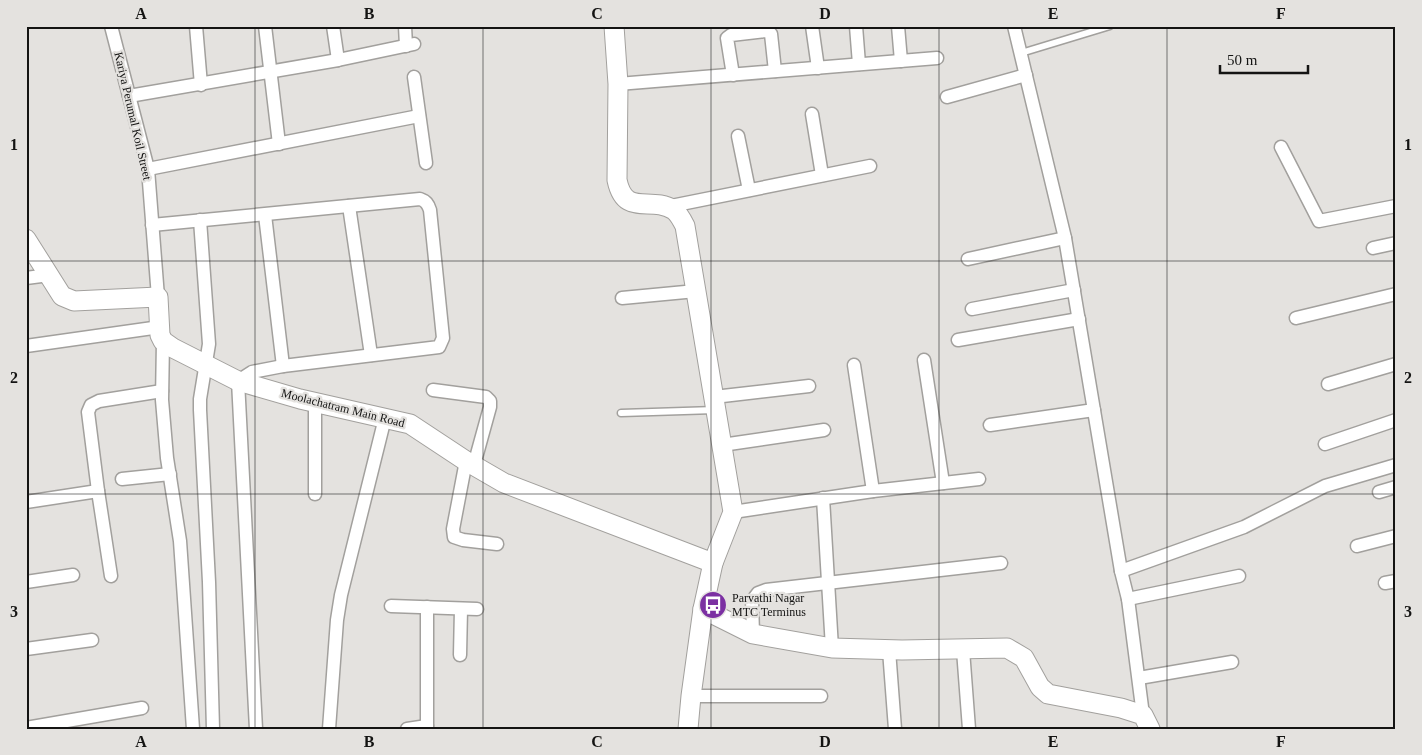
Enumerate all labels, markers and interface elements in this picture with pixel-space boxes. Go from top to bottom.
text: A [135,5,147,22]
text: B [364,5,375,22]
text: C [591,5,603,22]
text: D [819,5,831,22]
text: E [1048,5,1058,22]
text: F [1276,5,1286,22]
scale bar [1220,42,1307,74]
street label: Kariya Perumal Koil Street [111,51,155,182]
text: 50 m [1227,52,1258,68]
text: 1 [10,136,18,153]
text: 1 [1404,136,1412,153]
text: 2 [10,369,18,386]
text: 2 [1404,369,1412,386]
street label: Moolachatram Main Road [280,386,406,430]
bus stop icon: Parvathi Nagar MTC Terminus [698,590,728,620]
place label: Parvathi Nagar MTC Terminus [732,591,806,619]
text: 3 [10,603,18,620]
text: 3 [1404,603,1412,620]
text: A [135,733,147,750]
text: B [364,733,375,750]
text: C [591,733,603,750]
text: D [819,733,831,750]
text: E [1048,733,1058,750]
text: F [1276,733,1286,750]

